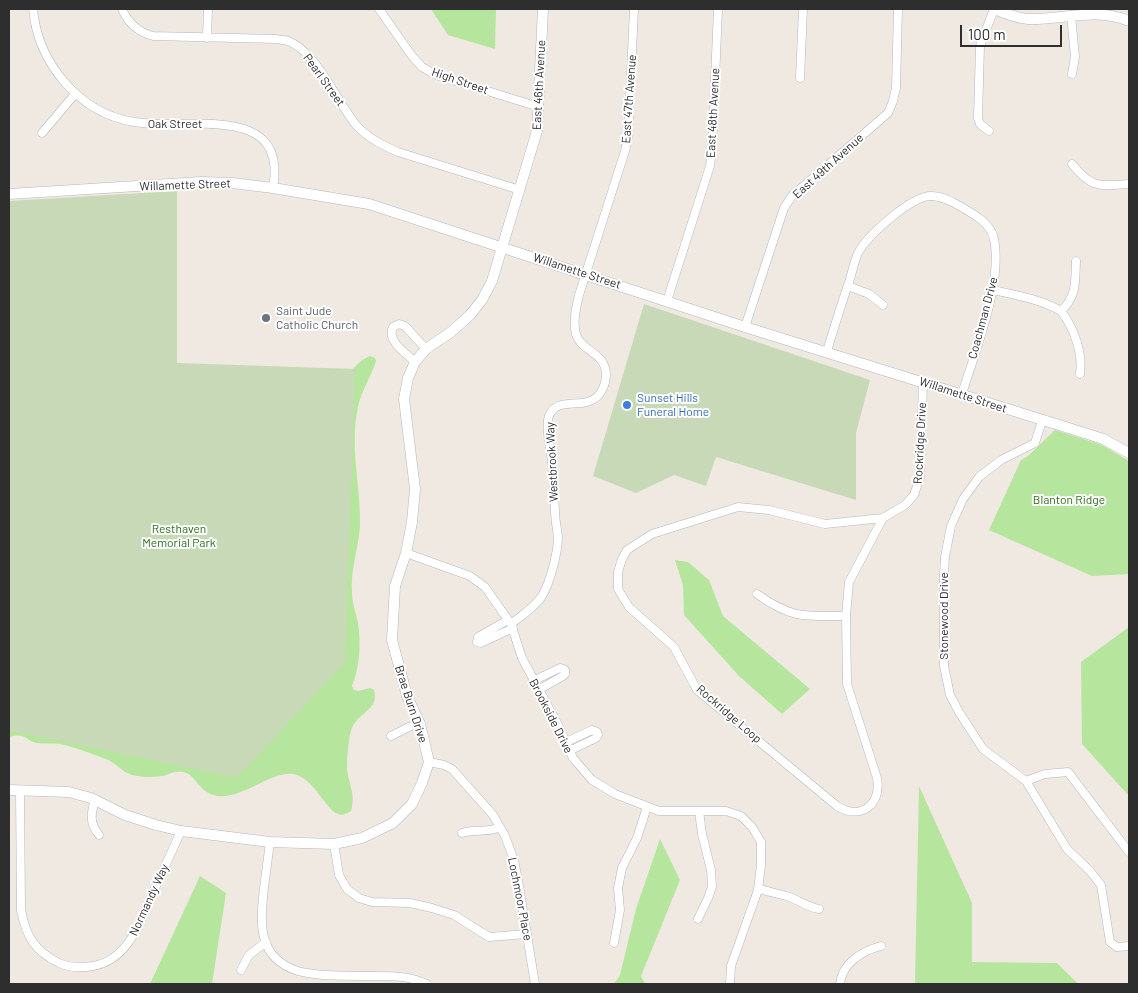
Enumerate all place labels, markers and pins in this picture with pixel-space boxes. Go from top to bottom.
place label: Saint Jude Catholic Church [276,304,358,332]
marker: Saint Jude Catholic Church [260,312,272,324]
place label: Sunset Hills Funeral Home [637,391,709,419]
marker: Sunset Hills Funeral Home [621,399,633,411]

